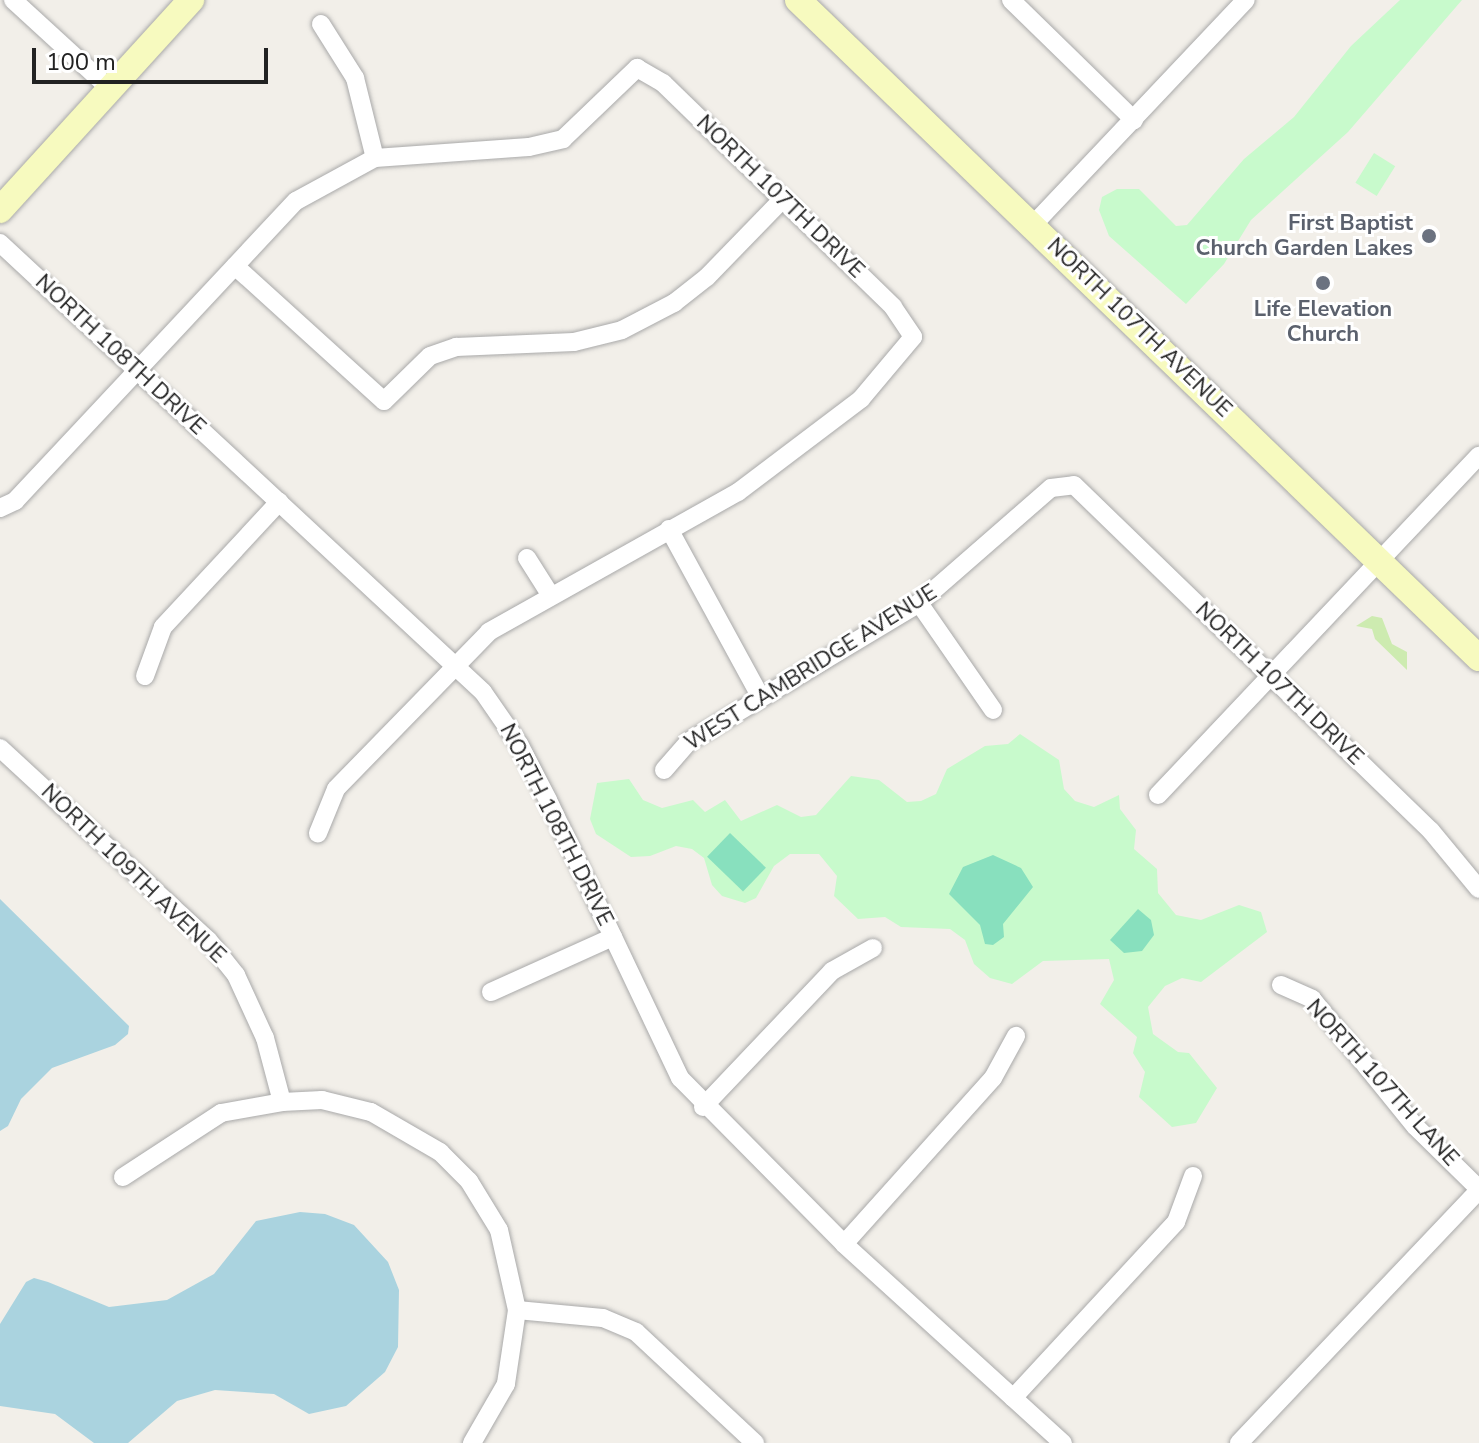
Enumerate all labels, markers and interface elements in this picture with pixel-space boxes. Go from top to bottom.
scale bar [36,32,272,82]
text: 100 m [46,46,116,78]
street label: NORTH 107TH DRIVE [691,110,869,284]
place label: First Baptist Church Garden Lakes [1196,210,1413,262]
marker: First Baptist Church Garden Lakes [1420,227,1438,245]
street label: NORTH 107TH AVENUE [1041,233,1237,423]
street label: NORTH 108TH DRIVE [29,269,211,441]
marker: Life Elevation Church [1314,274,1332,292]
place label: Life Elevation Church [1254,296,1392,348]
street label: WEST CAMBRIDGE AVENUE [680,579,942,757]
street label: NORTH 107TH DRIVE [1190,597,1368,771]
street label: NORTH 108TH DRIVE [494,720,618,930]
street label: NORTH 109TH AVENUE [35,779,231,969]
street label: NORTH 107TH LANE [1300,994,1464,1172]

